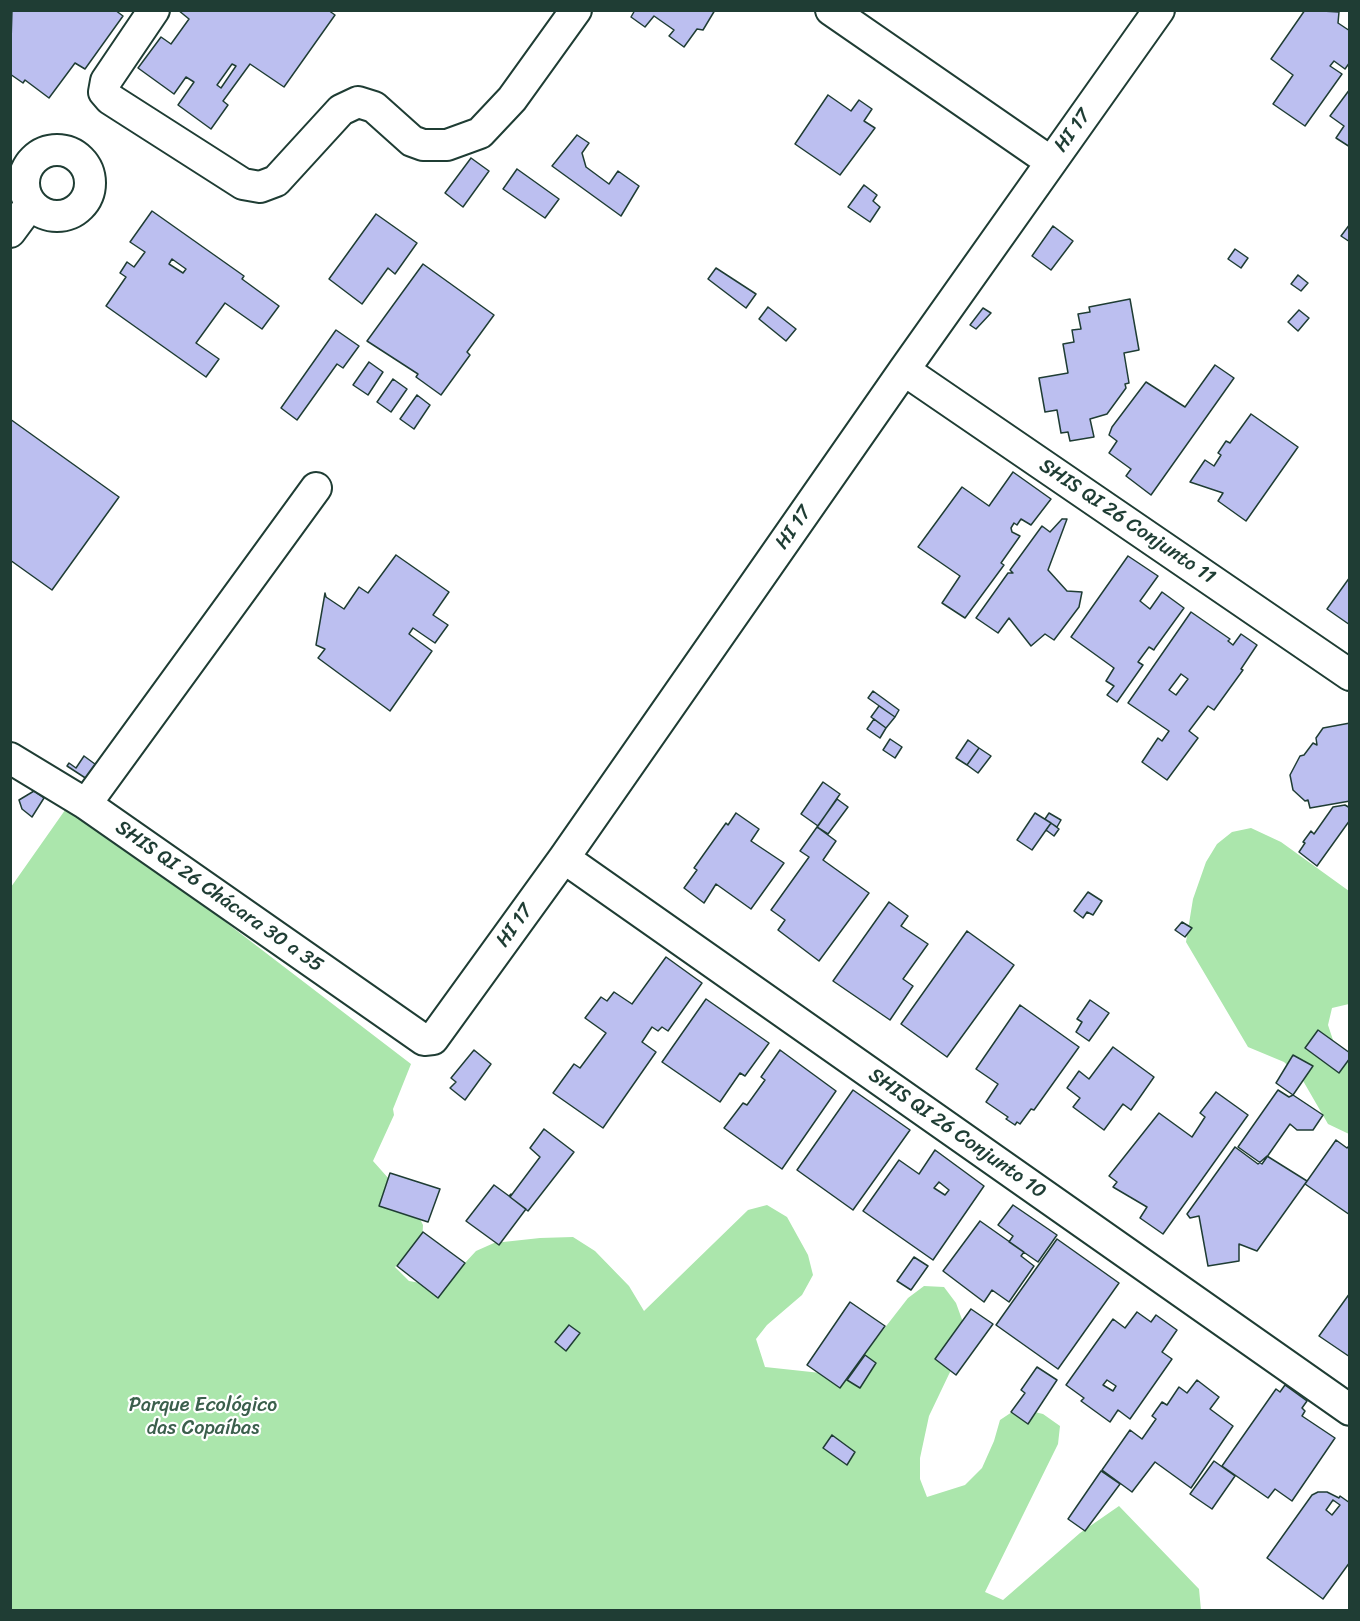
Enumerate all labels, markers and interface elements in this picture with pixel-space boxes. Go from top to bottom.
street label: HI 17 [1049,105,1097,157]
street label: SHIS QI 26 Conjunto 11 [1034,454,1220,590]
street label: HI 17 [771,502,817,554]
street label: SHIS QI 26 Chácara 30 a 35 [110,816,328,978]
street label: HI 17 [491,900,539,952]
street label: SHIS QI 26 Conjunto 10 [864,1064,1050,1204]
park label: Parque Ecológico das Copaíbas [129,1394,277,1441]

